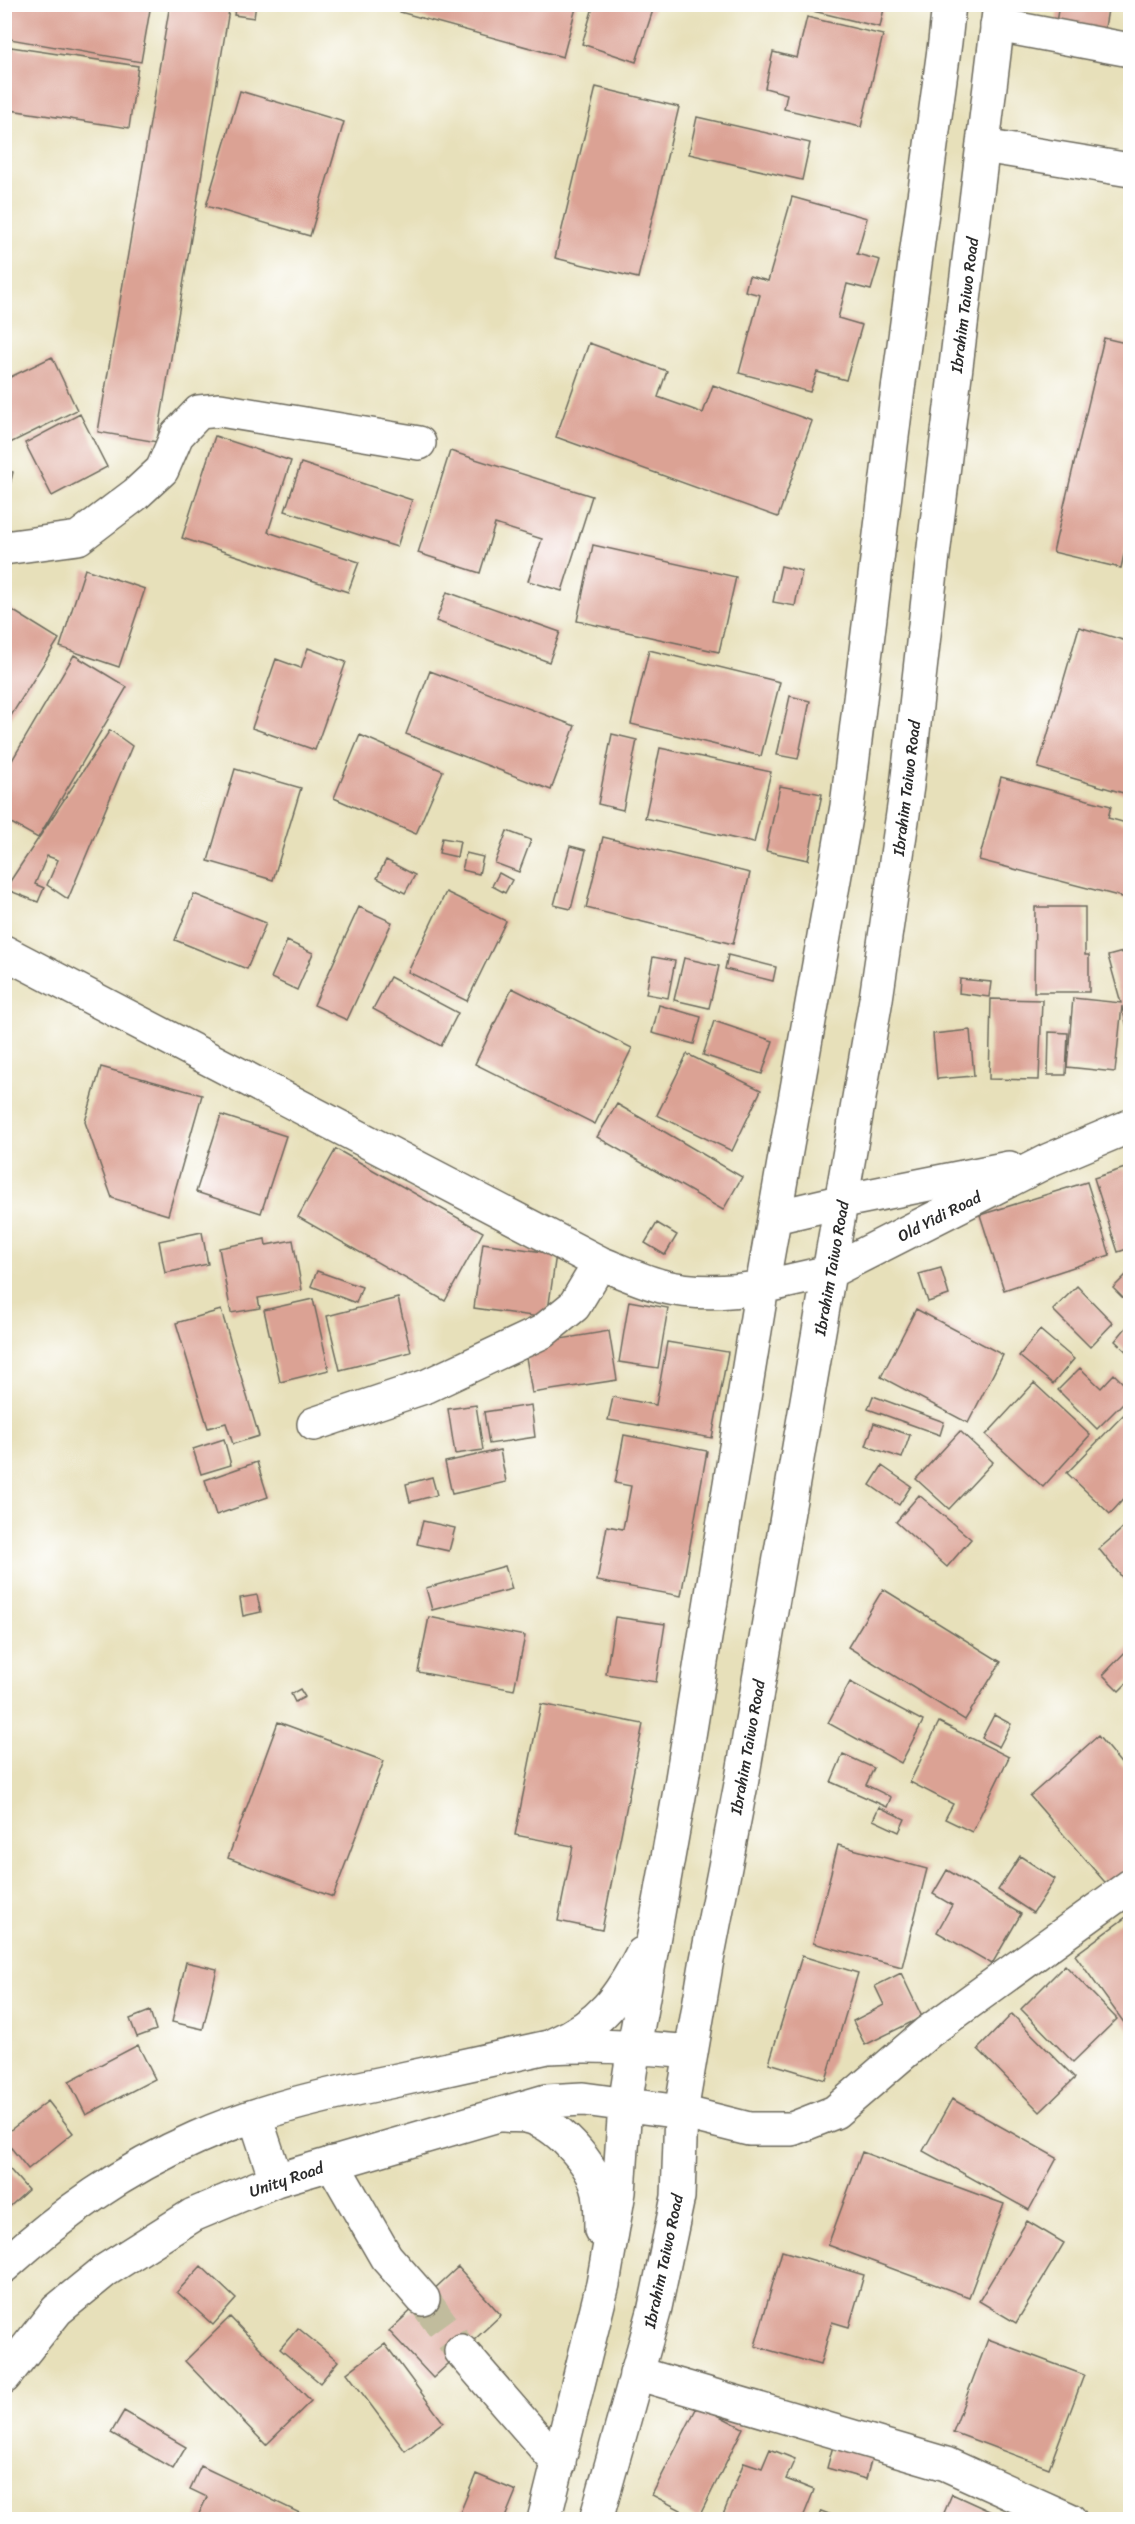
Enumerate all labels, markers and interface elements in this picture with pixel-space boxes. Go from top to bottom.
street label: Ibrahim Taiwo Road [942,234,987,375]
street label: Ibrahim Taiwo Road [884,717,929,858]
street label: Old Yidi Road [892,1182,988,1250]
street label: Ibrahim Taiwo Road [805,1197,858,1339]
street label: Ibrahim Taiwo Road [721,1676,774,1818]
street label: Unity Road [245,2153,329,2206]
street label: Ibrahim Taiwo Road [635,2190,692,2332]

